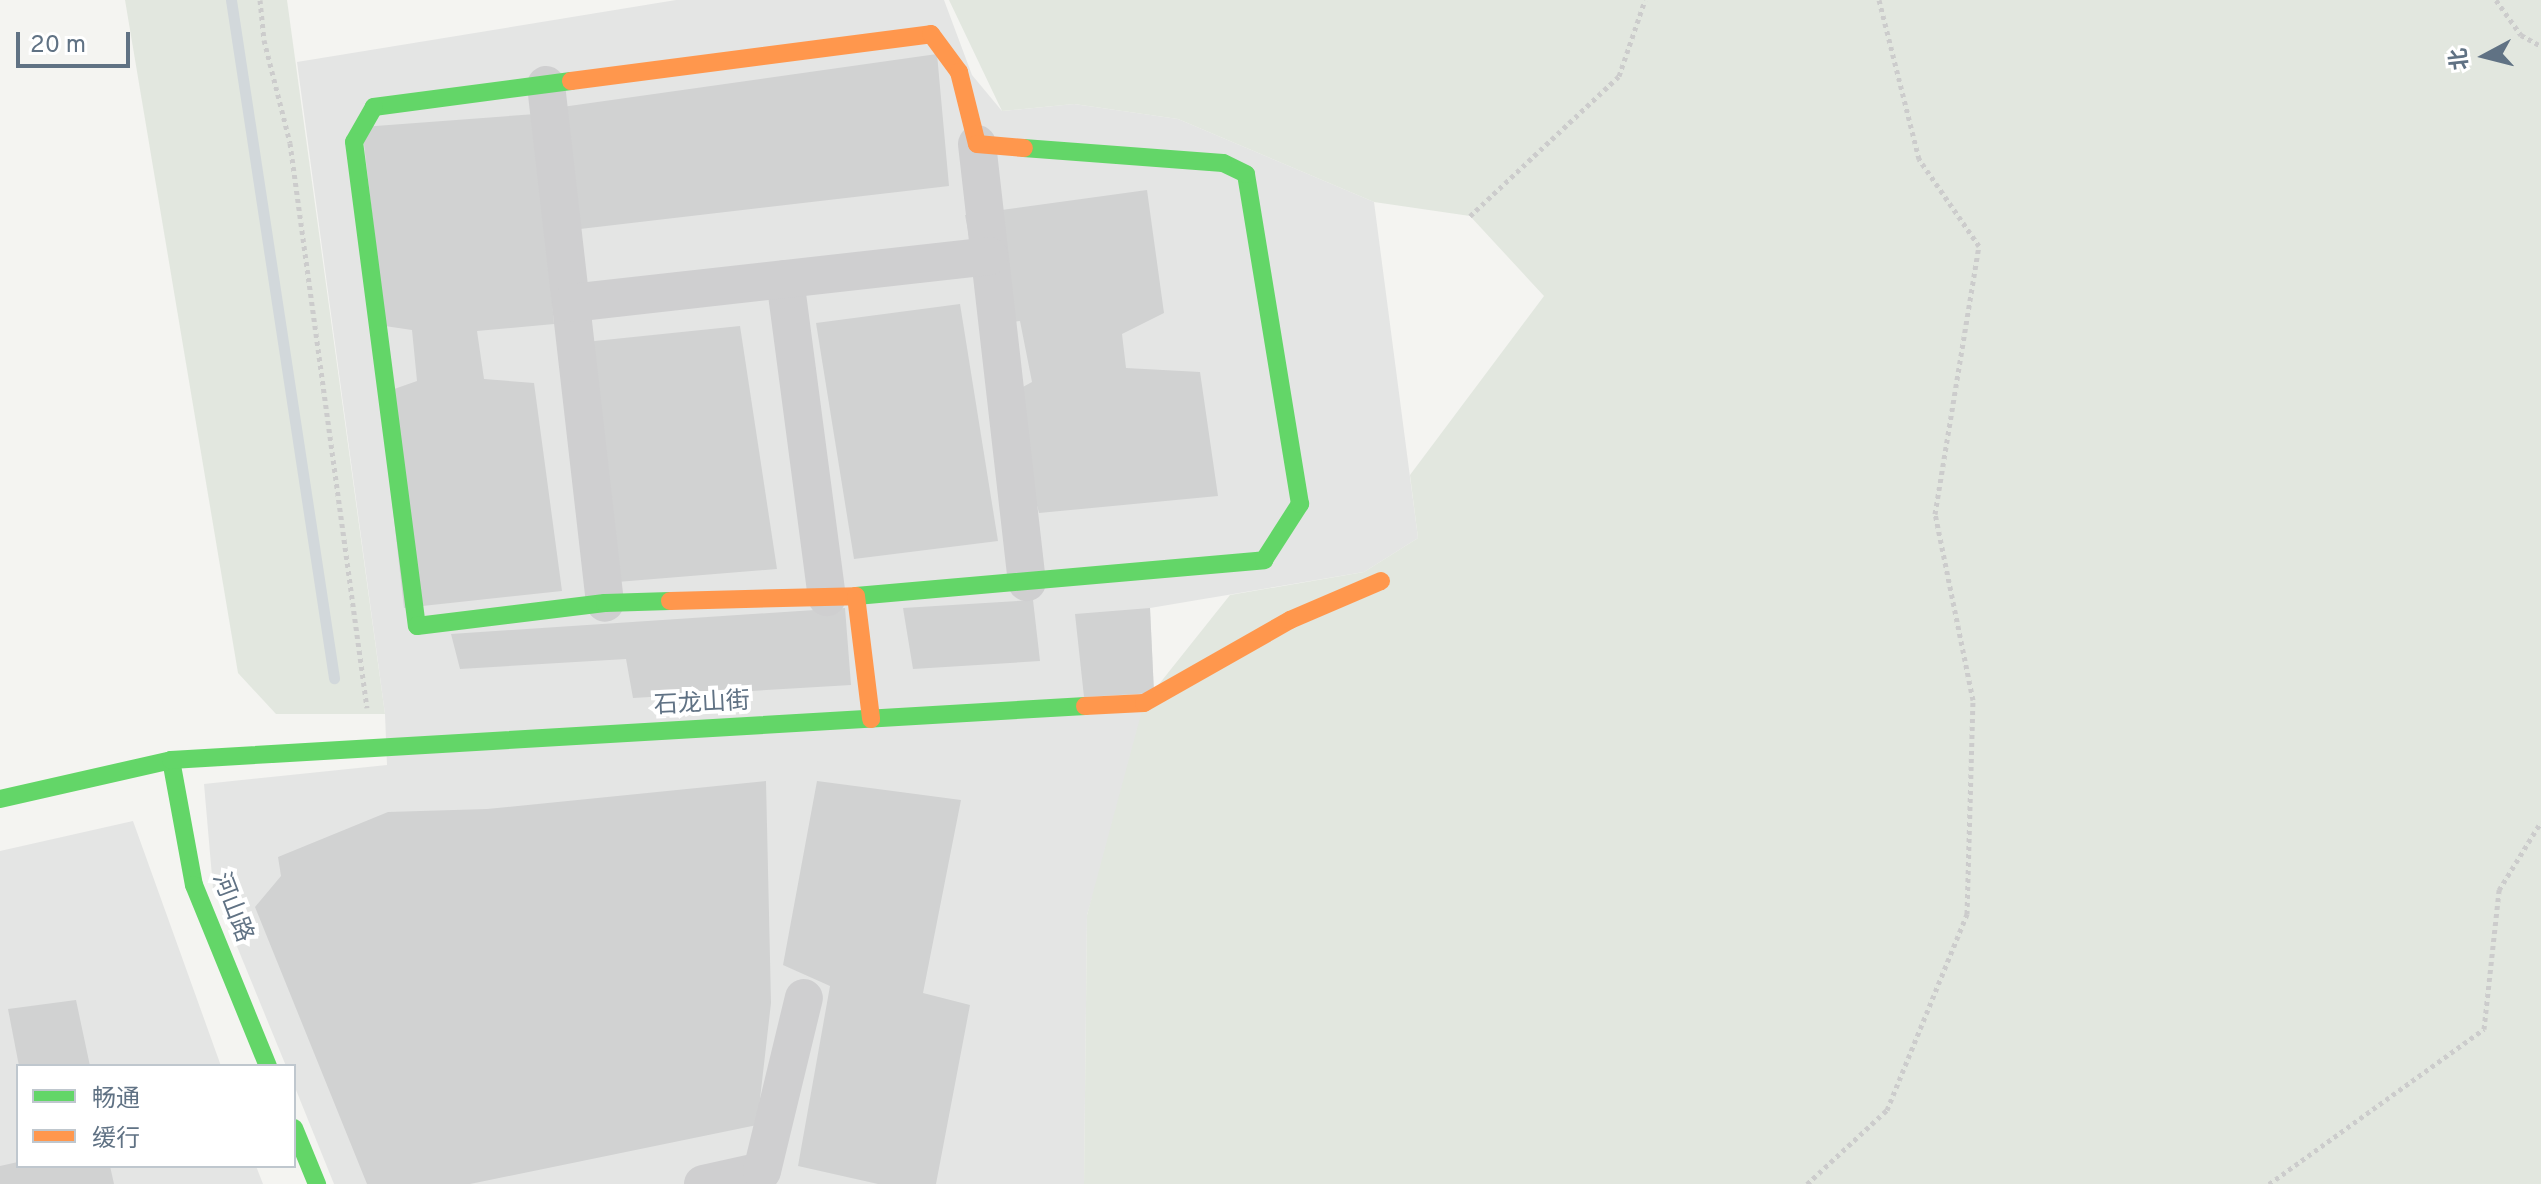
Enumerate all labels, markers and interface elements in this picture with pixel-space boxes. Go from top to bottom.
scale bar [20,16,134,66]
north arrow [2445,16,2525,96]
text: 20 m [30,31,86,61]
text: 北 [2446,46,2475,72]
street label: 石龙山街 [653,688,751,722]
street label: 河山路 [205,869,257,947]
legend [16,1064,296,1168]
text: 畅通 [92,1085,140,1115]
text: 缓行 [92,1125,140,1155]

